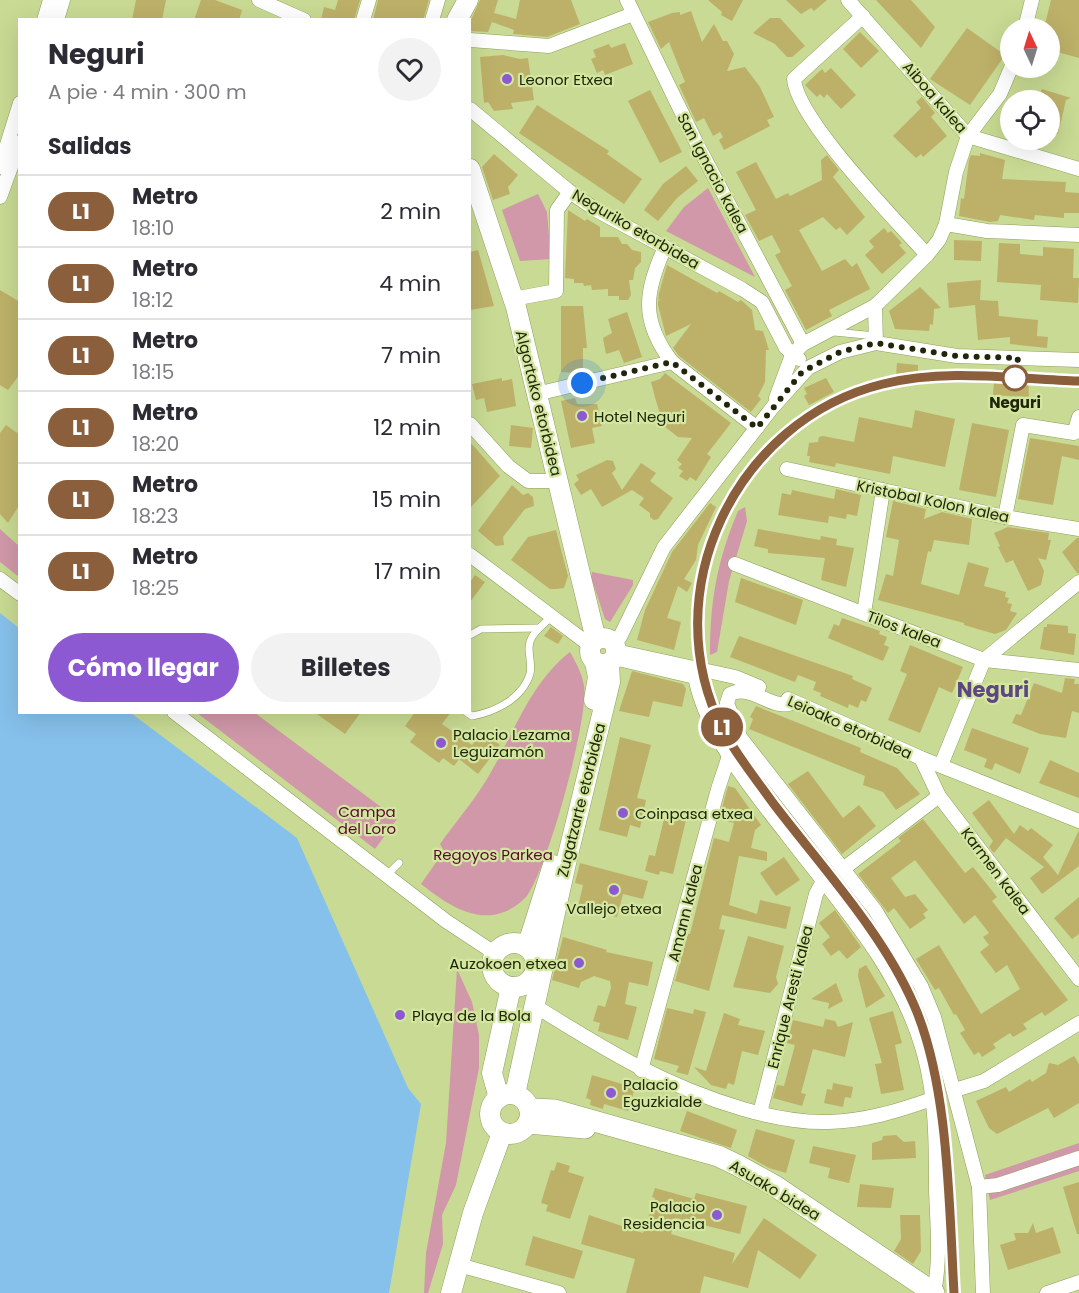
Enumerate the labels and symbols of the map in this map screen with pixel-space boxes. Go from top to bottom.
north arrow [1000,18,1060,78]
street label: Aiboa kalea [898,57,972,137]
place label: Leonor Etxea [519,69,613,90]
marker: Leonor Etxea [500,72,514,86]
street label: San Ignacio kalea [672,109,754,237]
street label: Neguriko etorbidea [569,184,703,274]
street label: Algortako etorbidea [511,328,567,478]
marker: Neguri [1002,365,1028,391]
your location [567,368,597,398]
place label: Neguri [989,392,1041,413]
place label: Hotel Neguri [594,406,685,427]
marker: Hotel Neguri [575,409,589,423]
street label: Kristobal Kolon kalea [855,475,1011,527]
street label: Tilos kalea [864,605,944,653]
district label: Neguri [957,675,1029,704]
street label: Leioako etorbidea [785,690,915,764]
line badge: L1 [695,708,749,746]
street label: Zugatzarte etorbidea [552,721,610,879]
place label: Palacio Lezama Leguizamón [453,724,570,762]
marker: Palacio Lezama Leguizamón [434,736,448,750]
park label: Campa del Loro [338,801,396,839]
place label: Coinpasa etxea [635,803,753,824]
marker: Coinpasa etxea [616,806,630,820]
street label: Karmen kalea [956,823,1036,919]
park label: Regoyos Parkea [433,844,553,865]
street label: Amann kalea [663,862,707,964]
marker: Vallejo etxea [607,883,621,897]
place label: Vallejo etxea [566,898,662,919]
street label: Enrique Aresti kalea [762,923,818,1071]
place label: Auzokoen etxea [449,953,567,974]
marker: Auzokoen etxea [572,956,586,970]
place label: Playa de la Bola [412,1005,531,1026]
marker: Playa de la Bola [393,1008,407,1022]
place label: Palacio Eguzkialde [623,1074,702,1112]
marker: Palacio Eguzkialde [604,1086,618,1100]
street label: Asuako bidea [726,1155,824,1225]
place label: Palacio Residencia [623,1196,705,1234]
marker: Palacio Residencia [710,1208,724,1222]

